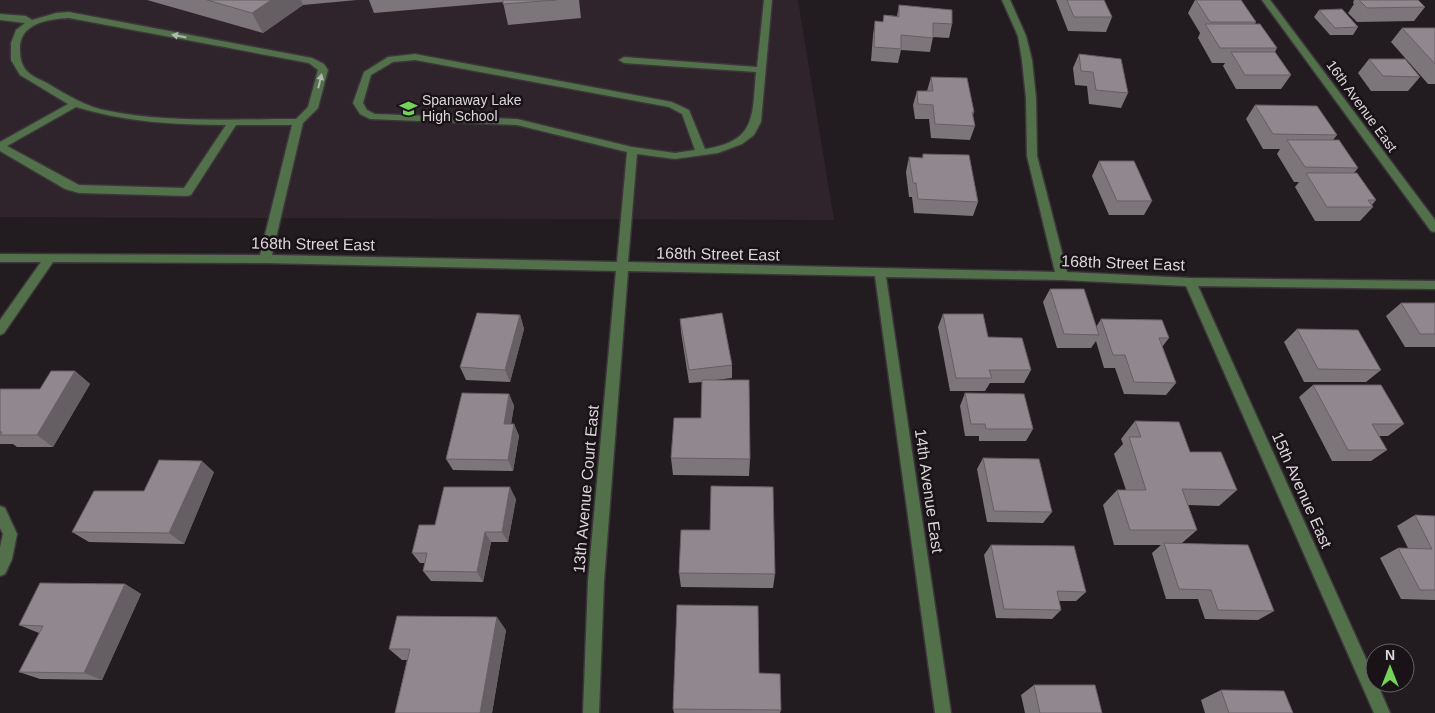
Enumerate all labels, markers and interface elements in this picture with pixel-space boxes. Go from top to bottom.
one-way arrow [171,32,186,40]
street label: 16th Avenue East [1323,57,1401,155]
one-way arrow [316,74,324,89]
place label: Spanaway Lake High School [422,92,522,124]
school or university icon: Spanaway Lake High School [398,98,418,118]
street label: 168th Street East [251,234,376,254]
street label: 168th Street East [656,244,781,264]
street label: 168th Street East [1061,252,1186,274]
street label: 13th Avenue Court East [570,404,602,574]
street label: 14th Avenue East [912,428,946,555]
street label: 15th Avenue East [1269,429,1335,551]
north arrow [1365,643,1415,693]
text: N [1385,647,1395,663]

